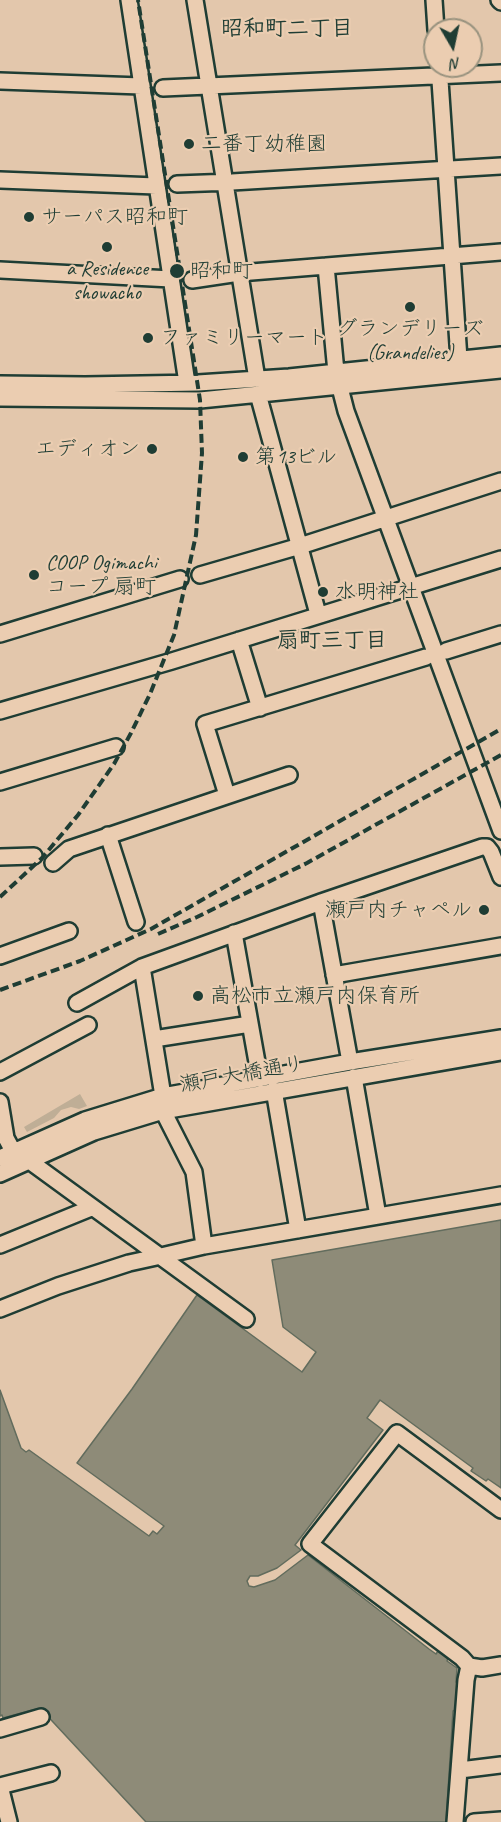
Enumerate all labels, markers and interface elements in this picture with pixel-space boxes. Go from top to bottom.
district label: 昭和町二丁目 [221,16,353,42]
north arrow [423,18,483,78]
text: N [449,53,462,74]
place label: 二番丁幼稚園 [201,131,327,157]
marker: 二番丁幼稚園 [182,137,196,151]
place label: サーパス昭和町 [41,204,188,230]
marker: サーパス昭和町 [22,210,36,224]
marker: a Residence showacho [100,240,114,254]
place label: a Residence showacho [66,256,148,306]
place label: 昭和町 [190,258,253,284]
marker: 昭和町 [168,262,186,280]
marker: グランデリーズ (Grandelies) [403,300,417,314]
place label: グランデリーズ (Grandelies) [337,316,483,366]
place label: ファミリーマート [160,325,328,351]
marker: ファミリーマート [141,331,155,345]
place label: エディオン [35,436,140,462]
marker: エディオン [145,442,159,456]
place label: 第13ビル [255,444,337,470]
marker: 第13ビル [236,450,250,464]
place label: COOP Ogimachi コープ 扇町 [46,550,157,600]
marker: COOP Ogimachi コープ 扇町 [27,568,41,582]
place label: 水明神社 [335,579,419,605]
marker: 水明神社 [316,585,330,599]
district label: 扇町三丁目 [277,628,387,654]
place label: 瀬戸内チャペル [325,897,472,923]
marker: 瀬戸内チャペル [477,903,491,917]
place label: 高松市立瀬戸内保育所 [210,983,420,1009]
marker: 高松市立瀬戸内保育所 [191,989,205,1003]
street label: 瀬戸大橋通り [178,1052,306,1098]

